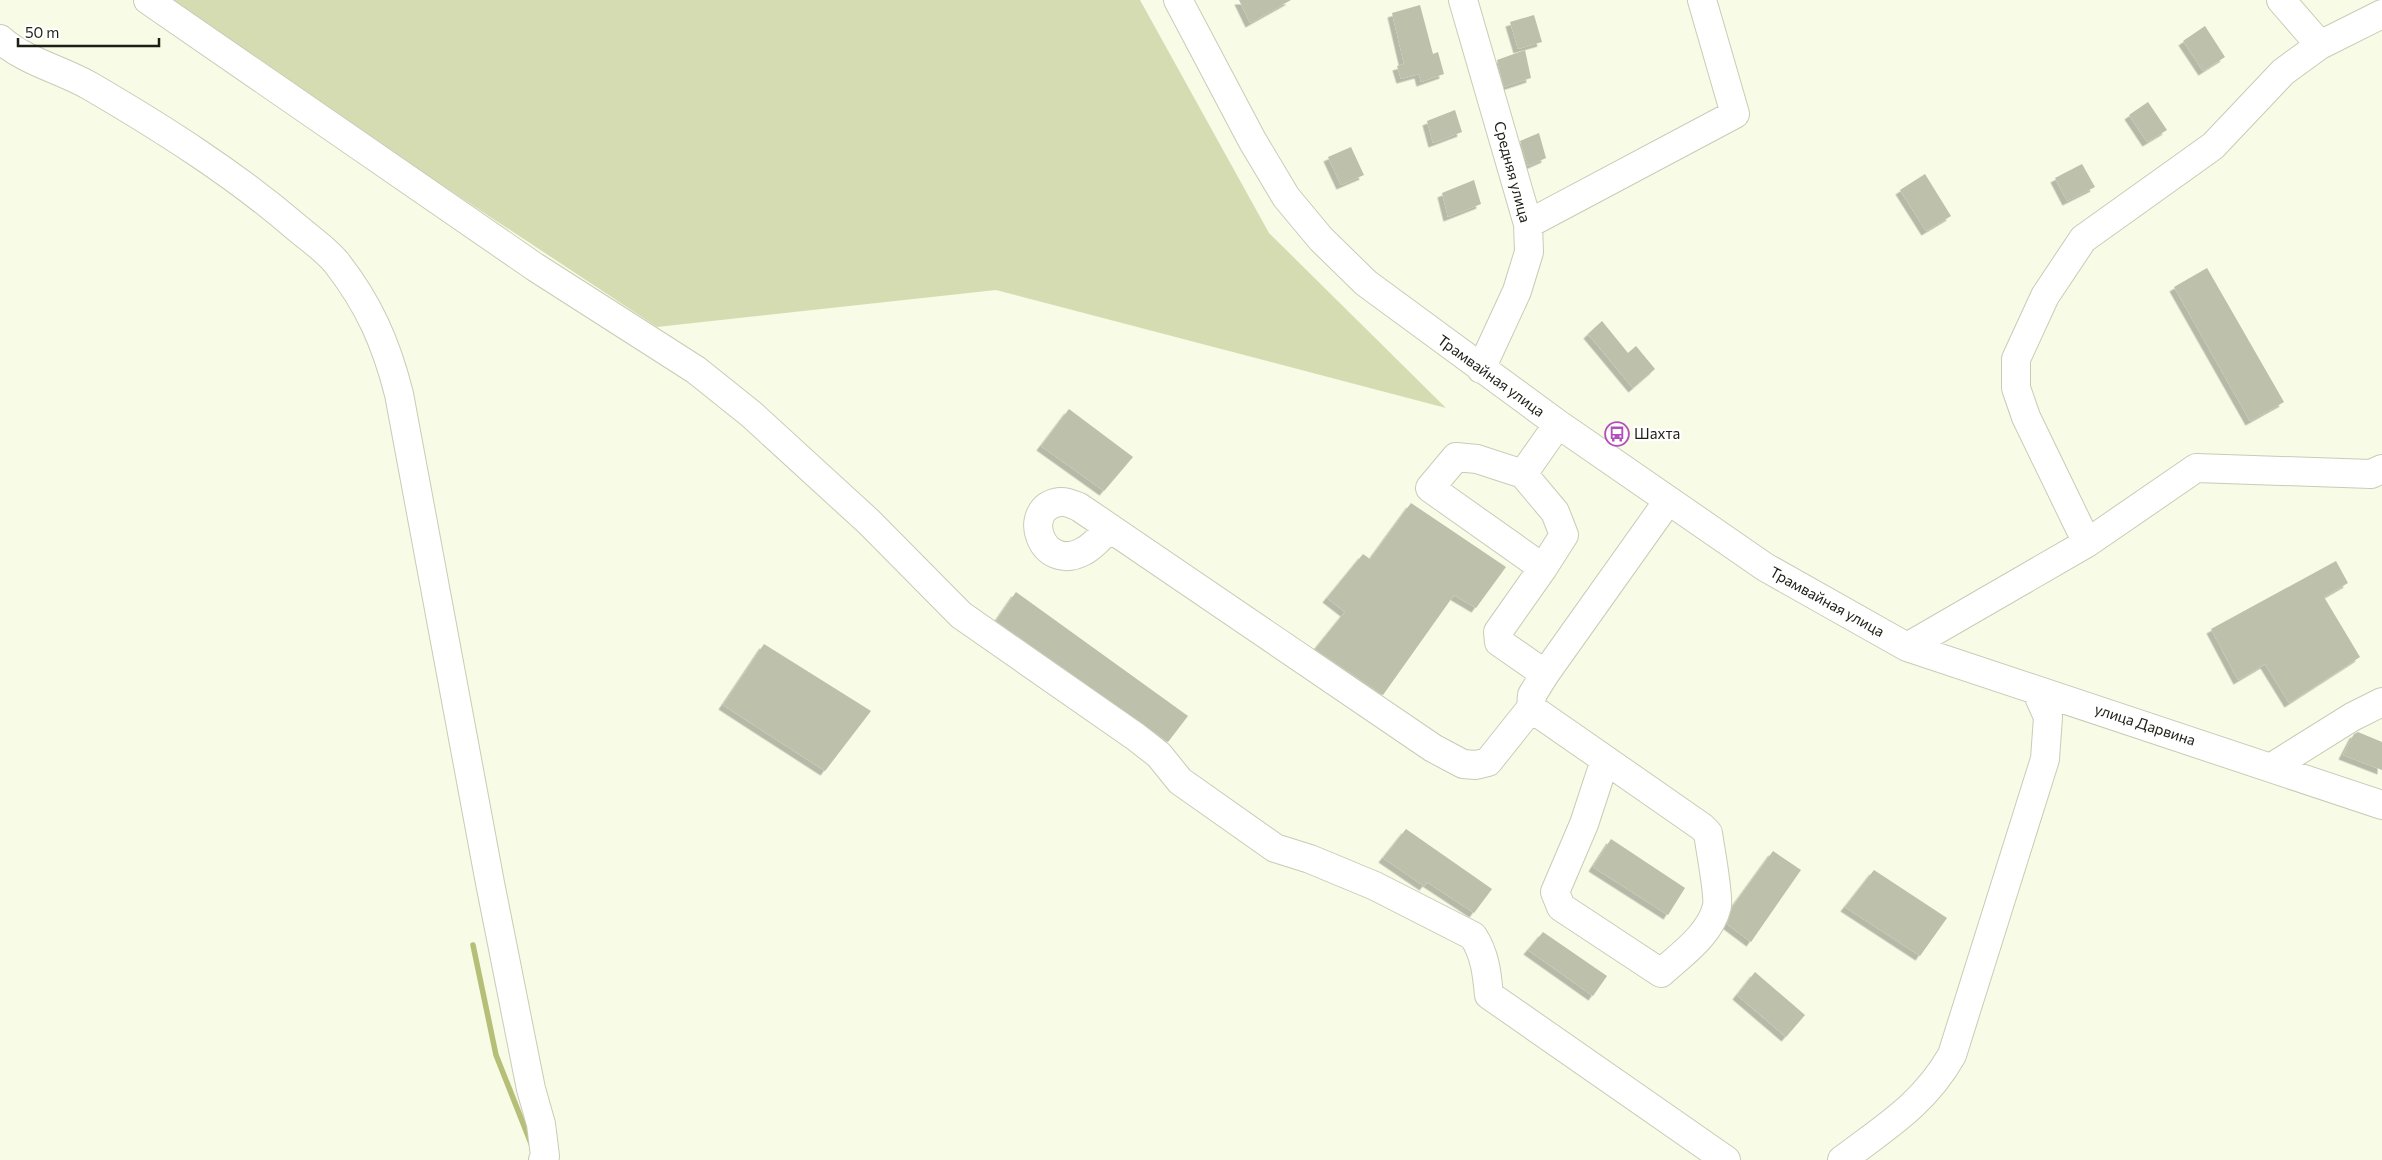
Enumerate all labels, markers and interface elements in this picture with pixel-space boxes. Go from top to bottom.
scale bar [18,15,159,47]
text: 50 m [25,23,59,41]
street label: Средняя улица [1491,119,1535,224]
street label: Трамвайная улица [1435,330,1549,420]
bus stop icon: Шахта [1604,421,1630,447]
place label: Шахта [1634,424,1680,442]
street label: Трамвайная улица [1767,562,1888,640]
street label: улица Дарвина [2093,699,2198,749]

